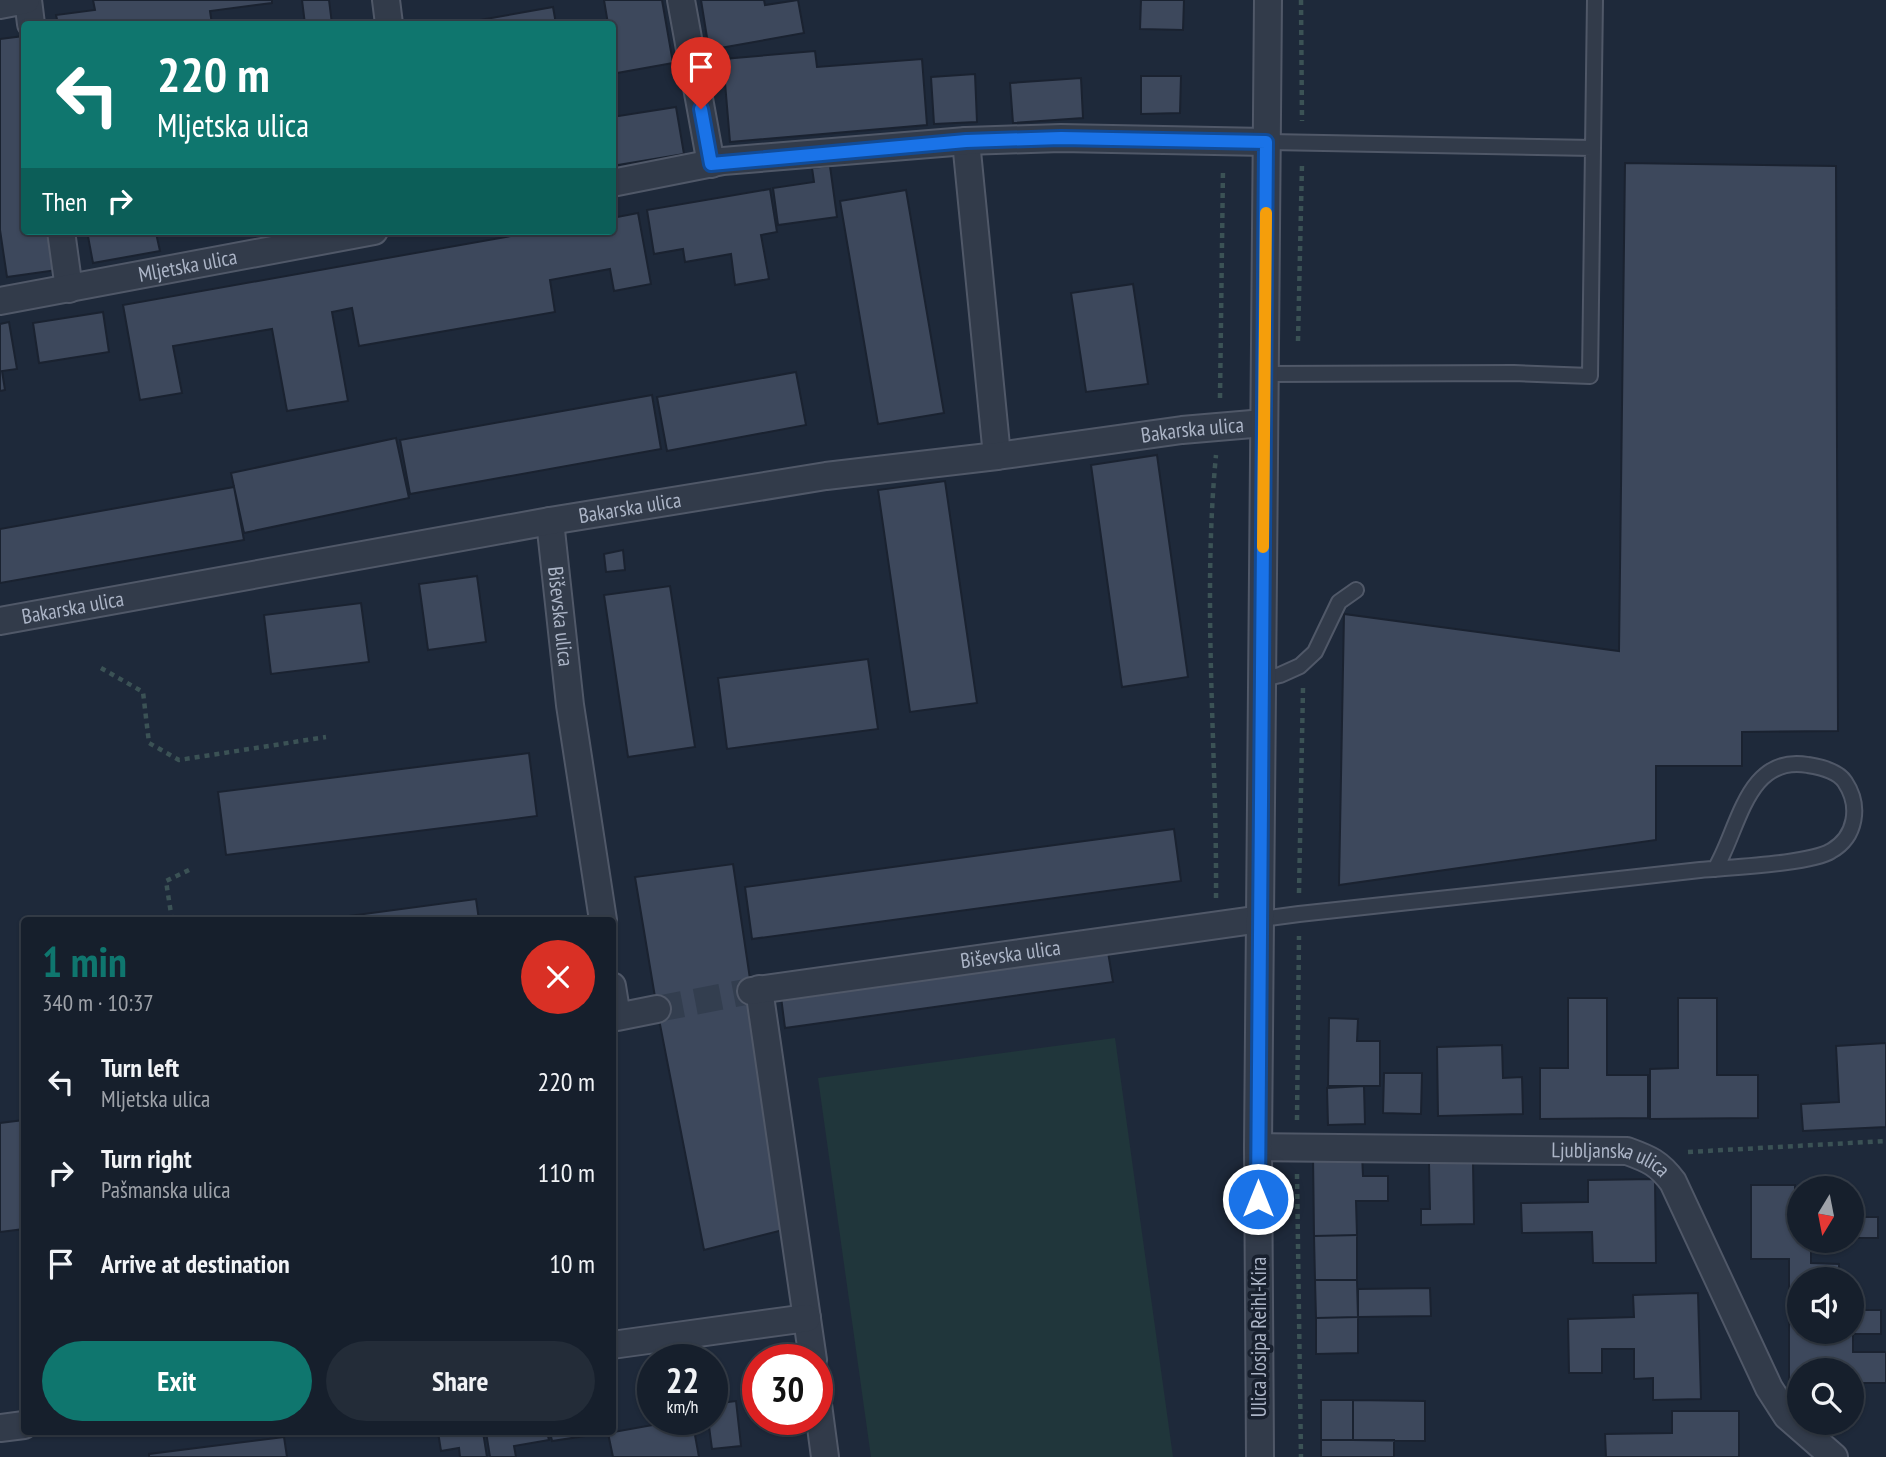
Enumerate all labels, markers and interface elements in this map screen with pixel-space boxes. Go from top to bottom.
pin [671,37,731,109]
text: 220 m [157,42,270,106]
icon: arrive [682,48,720,86]
icon: left [42,49,133,140]
text: Mljetska ulica [157,104,309,146]
icon: right [101,182,139,220]
text: Then [42,185,87,218]
street label: Mljetska ulica [136,243,239,288]
street label: Bakarska ulica [1139,411,1245,449]
street label: Bakarska ulica [577,486,683,529]
street label: Biševska ulica [542,565,580,668]
street label: Bakarska ulica [20,585,126,630]
street label: Biševska ulica [959,933,1062,974]
text: 1 min [42,934,127,989]
button: close [521,940,595,1014]
text: 340 m · 10:37 [42,988,154,1017]
text: Turn left [101,1051,179,1084]
icon: left [42,1063,80,1101]
text: 220 m [537,1065,595,1098]
text: Mljetska ulica [101,1084,210,1113]
street label: Ljubljanska ulica [1551,1136,1676,1183]
text: Turn right [101,1142,192,1175]
icon: right [42,1154,80,1192]
text: 110 m [537,1156,595,1189]
position arrow [1221,1162,1295,1236]
text: Pašmanska ulica [101,1175,231,1204]
north arrow [1787,1176,1864,1253]
map controls [1787,1176,1864,1435]
icon: arrive [42,1245,80,1283]
text: Arrive at destination [101,1247,290,1280]
text: 10 m [549,1247,595,1280]
street label: Ulica Josipa Reihl-Kira [1245,1257,1272,1417]
button: sound [1787,1267,1864,1344]
button: Exit [42,1341,312,1421]
button: Share [326,1341,595,1421]
speed limit sign: 30 [742,1344,833,1435]
text: 22 [666,1357,699,1403]
button: search [1787,1358,1864,1435]
text: km/h [667,1395,698,1418]

